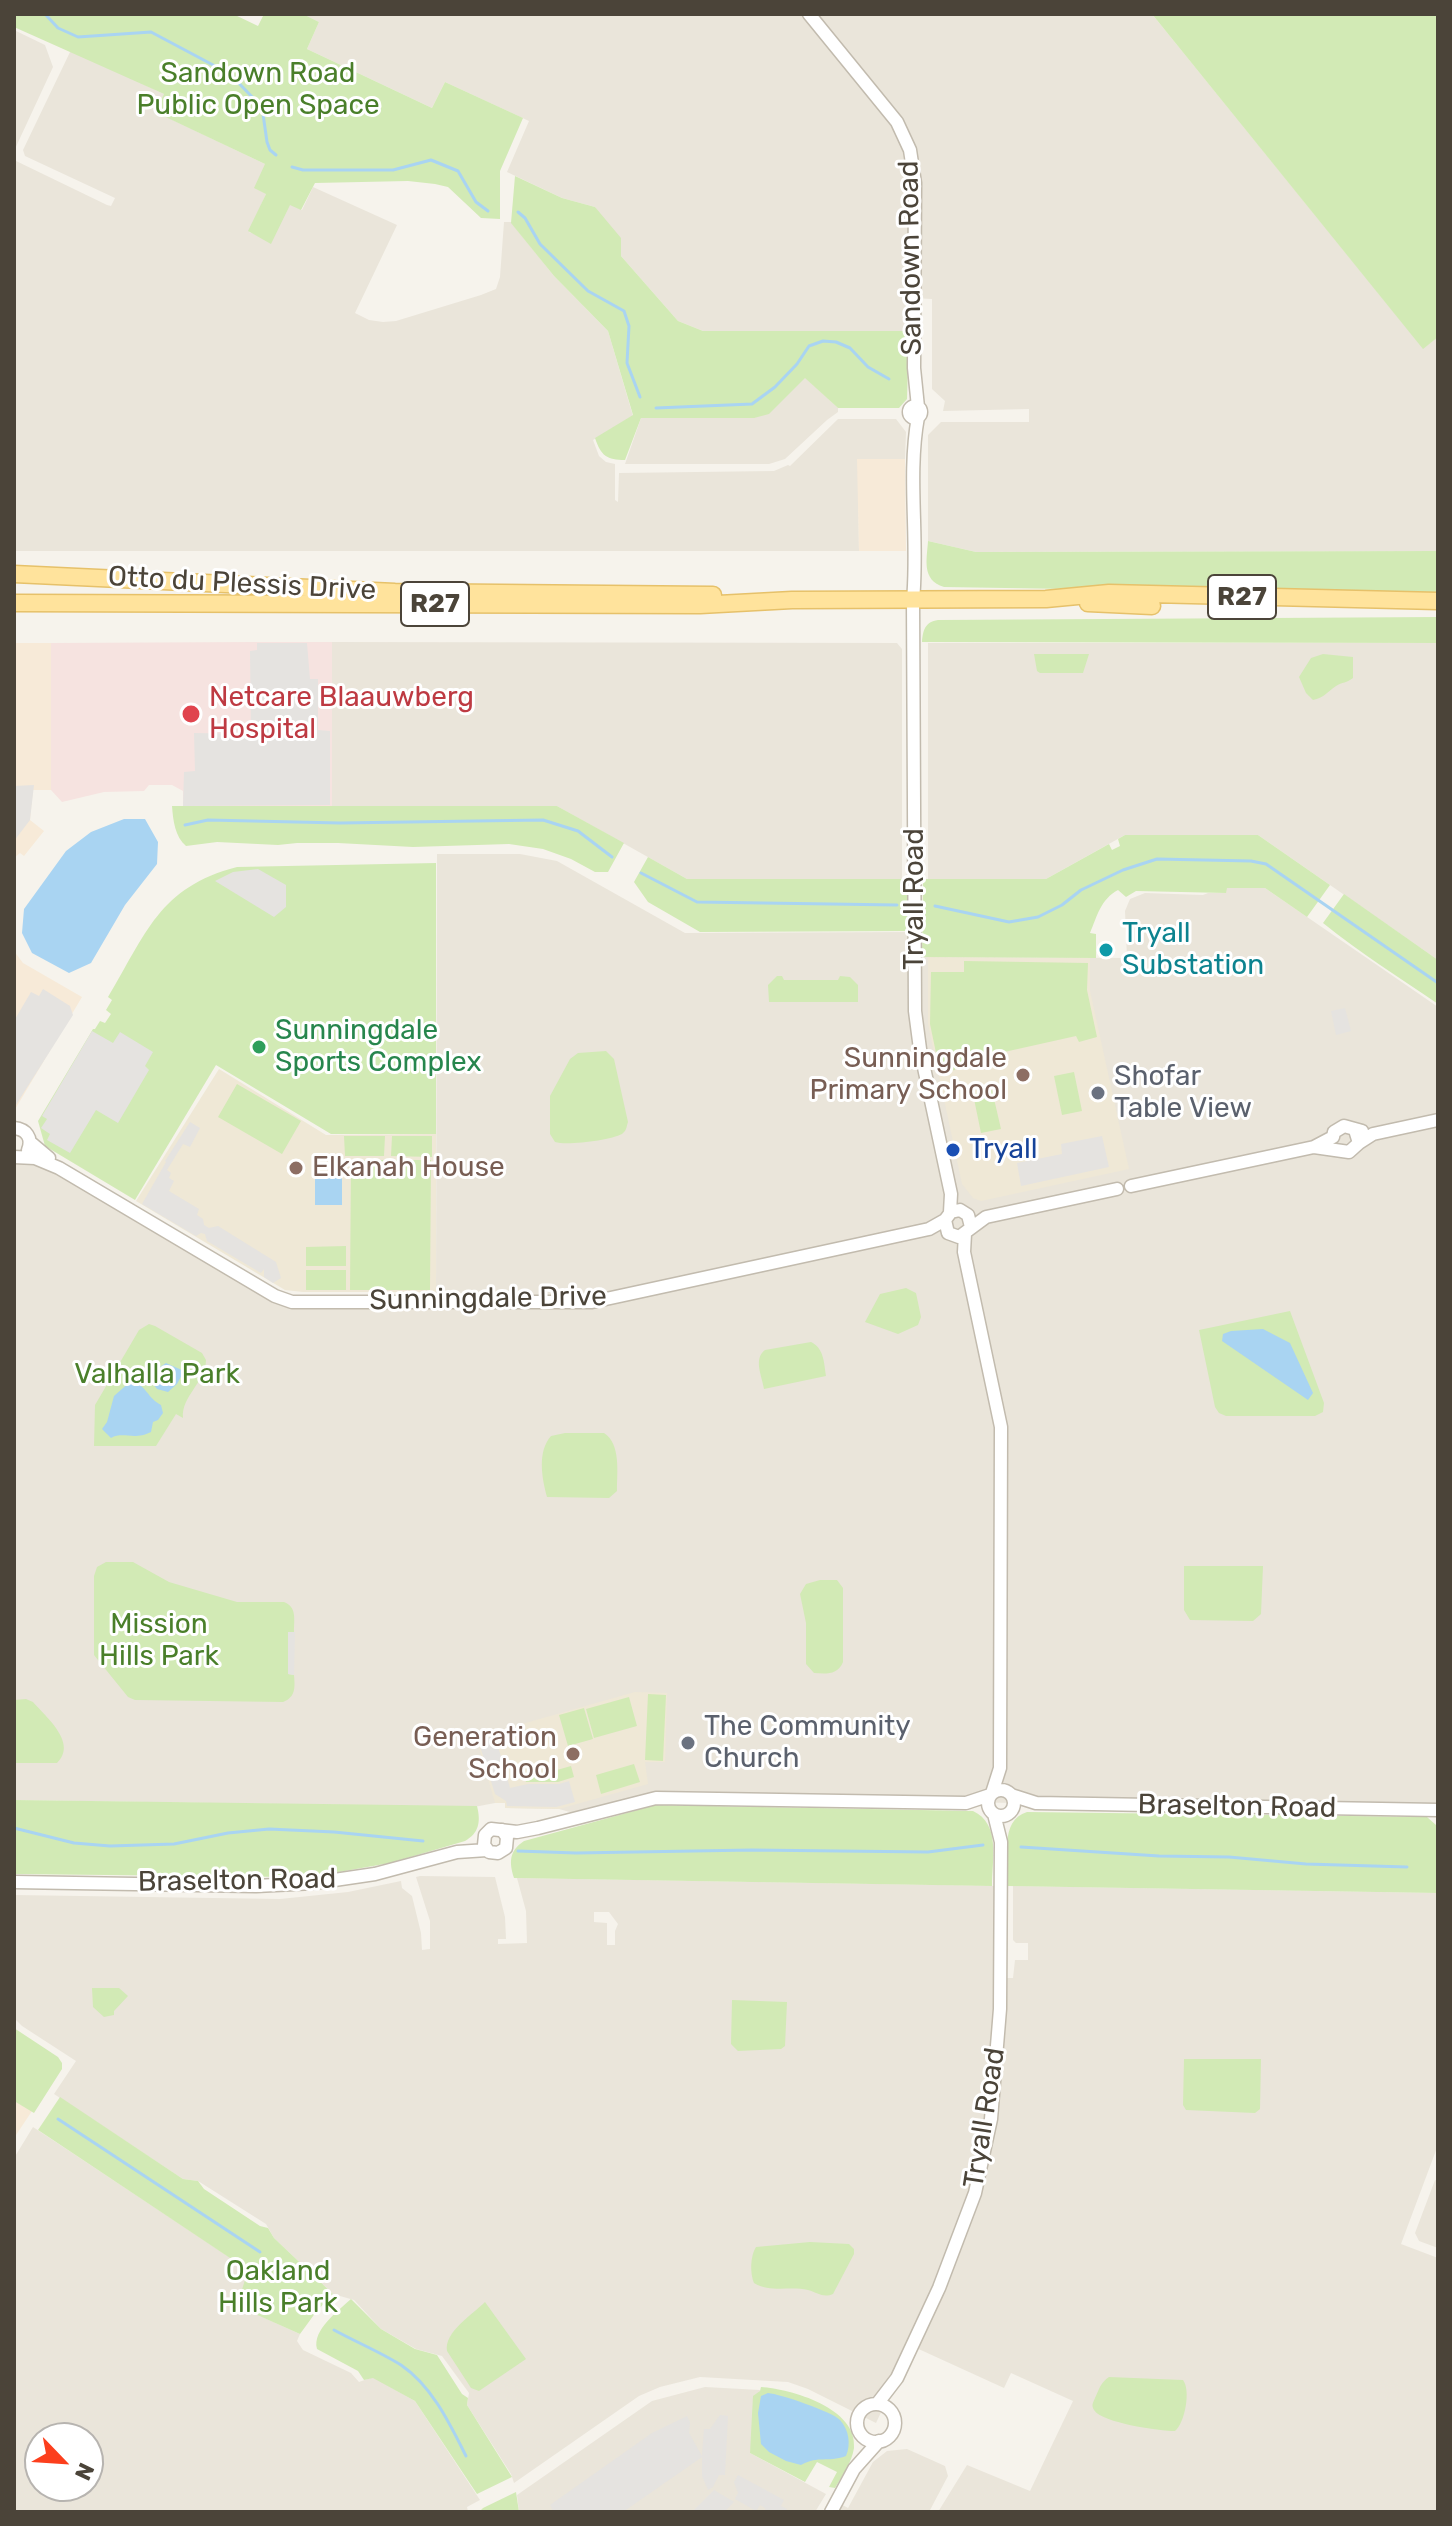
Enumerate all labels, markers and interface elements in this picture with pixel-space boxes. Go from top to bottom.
park label: Sandown Road Public Open Space [136,57,380,123]
street label: Sandown Road [893,160,929,356]
street label: Otto du Plessis Drive [107,560,377,608]
road number: R27 [1208,575,1276,619]
road number: R27 [401,582,469,626]
place label: Netcare Blaauwberg Hospital [209,681,474,747]
marker: Netcare Blaauwberg Hospital [180,703,202,725]
street label: Tryall Road [898,828,932,970]
place label: Tryall Substation [1122,917,1264,983]
marker: Tryall Substation [1097,941,1115,959]
place label: Sunningdale Sports Complex [275,1014,481,1080]
marker: Sunningdale Sports Complex [250,1038,268,1056]
place label: Sunningdale Primary School [809,1042,1007,1108]
place label: Shofar Table View [1114,1060,1252,1126]
marker: Sunningdale Primary School [1014,1066,1032,1084]
marker: Shofar Table View [1089,1084,1107,1102]
place label: Tryall [969,1133,1038,1167]
marker: Tryall [944,1141,962,1159]
place label: Elkanah House [312,1151,505,1185]
marker: Elkanah House [287,1159,305,1177]
street label: Sunningdale Drive [369,1280,607,1318]
park label: Valhalla Park [74,1358,240,1392]
park label: Mission Hills Park [99,1608,219,1674]
place label: The Community Church [704,1710,911,1776]
place label: Generation School [413,1721,557,1787]
marker: The Community Church [679,1734,697,1752]
marker: Generation School [564,1745,582,1763]
street label: Braselton Road [1137,1788,1337,1826]
street label: Braselton Road [137,1862,337,1900]
street label: Tryall Road [957,2045,1013,2191]
park label: Oakland Hills Park [218,2255,338,2321]
north arrow [24,2422,104,2502]
text: N [69,2459,100,2484]

